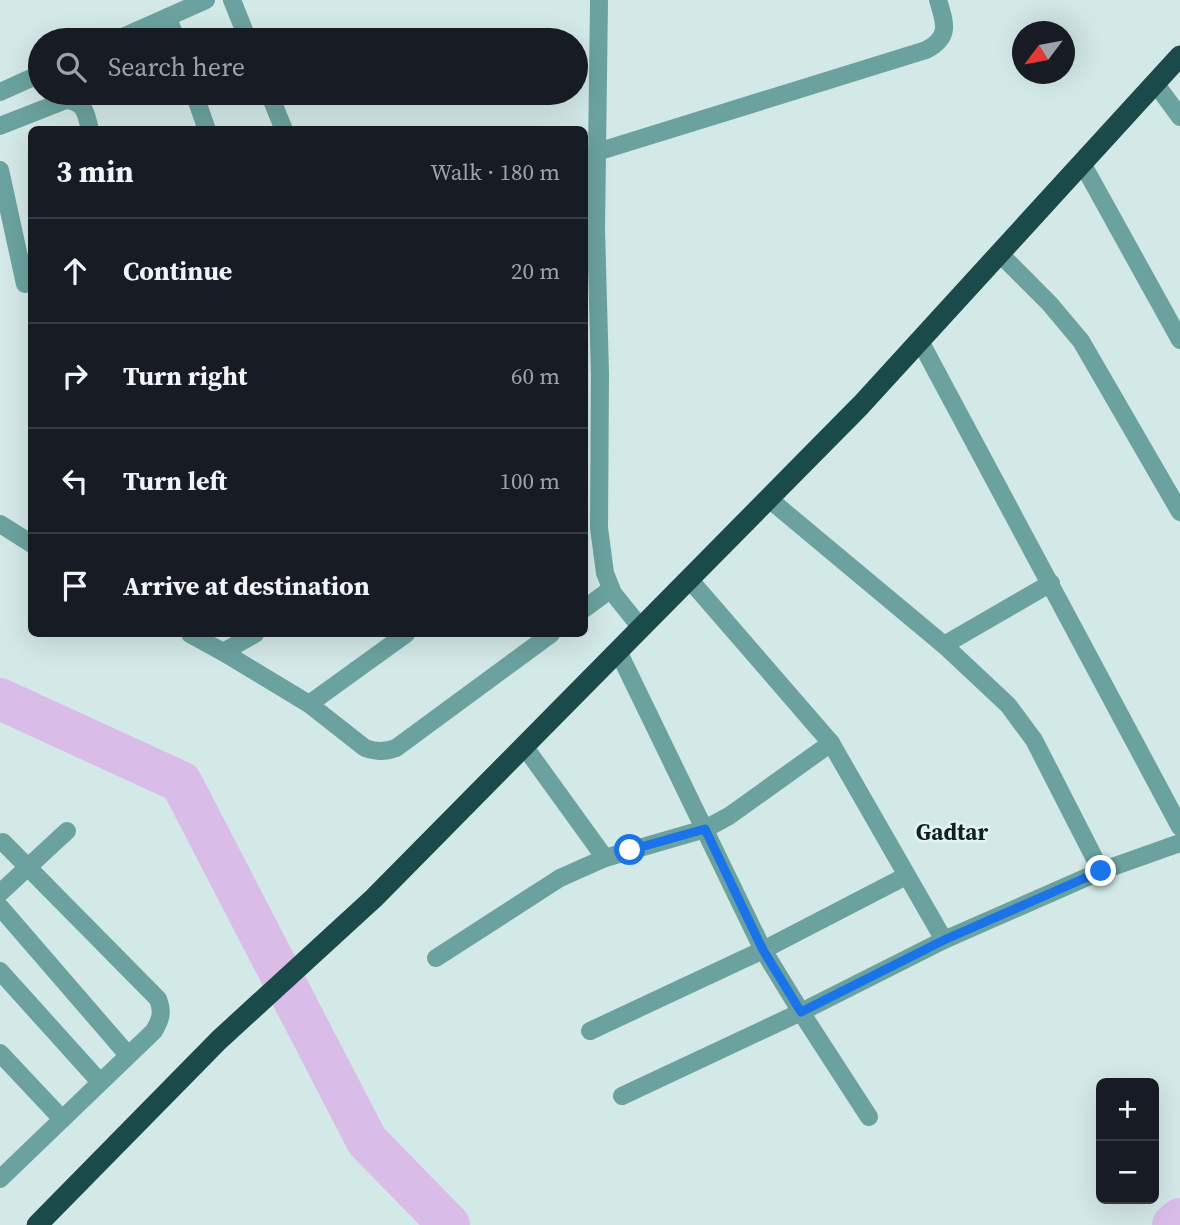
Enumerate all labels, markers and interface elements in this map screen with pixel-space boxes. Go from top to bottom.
north arrow [1012,21,1075,84]
search box [28,28,588,105]
icon: search [52,48,90,86]
text: Search here [108,49,245,85]
text: 3 min [56,151,134,192]
text: Walk · 180 m [430,156,560,188]
icon: ahead [56,252,94,290]
text: Continue [123,253,232,289]
text: 20 m [511,255,560,287]
icon: right [56,357,94,395]
text: Turn right [123,358,247,394]
text: 60 m [511,360,560,392]
icon: left [56,462,94,500]
text: Turn left [123,463,227,499]
text: 100 m [499,465,560,497]
icon: arrive [56,567,94,605]
text: Arrive at destination [123,568,370,604]
district label: Gadtar [916,816,988,848]
route start [614,834,645,865]
route end [1085,855,1116,886]
map controls [1096,1078,1159,1204]
button: + [1096,1078,1159,1141]
button: − [1096,1141,1159,1204]

